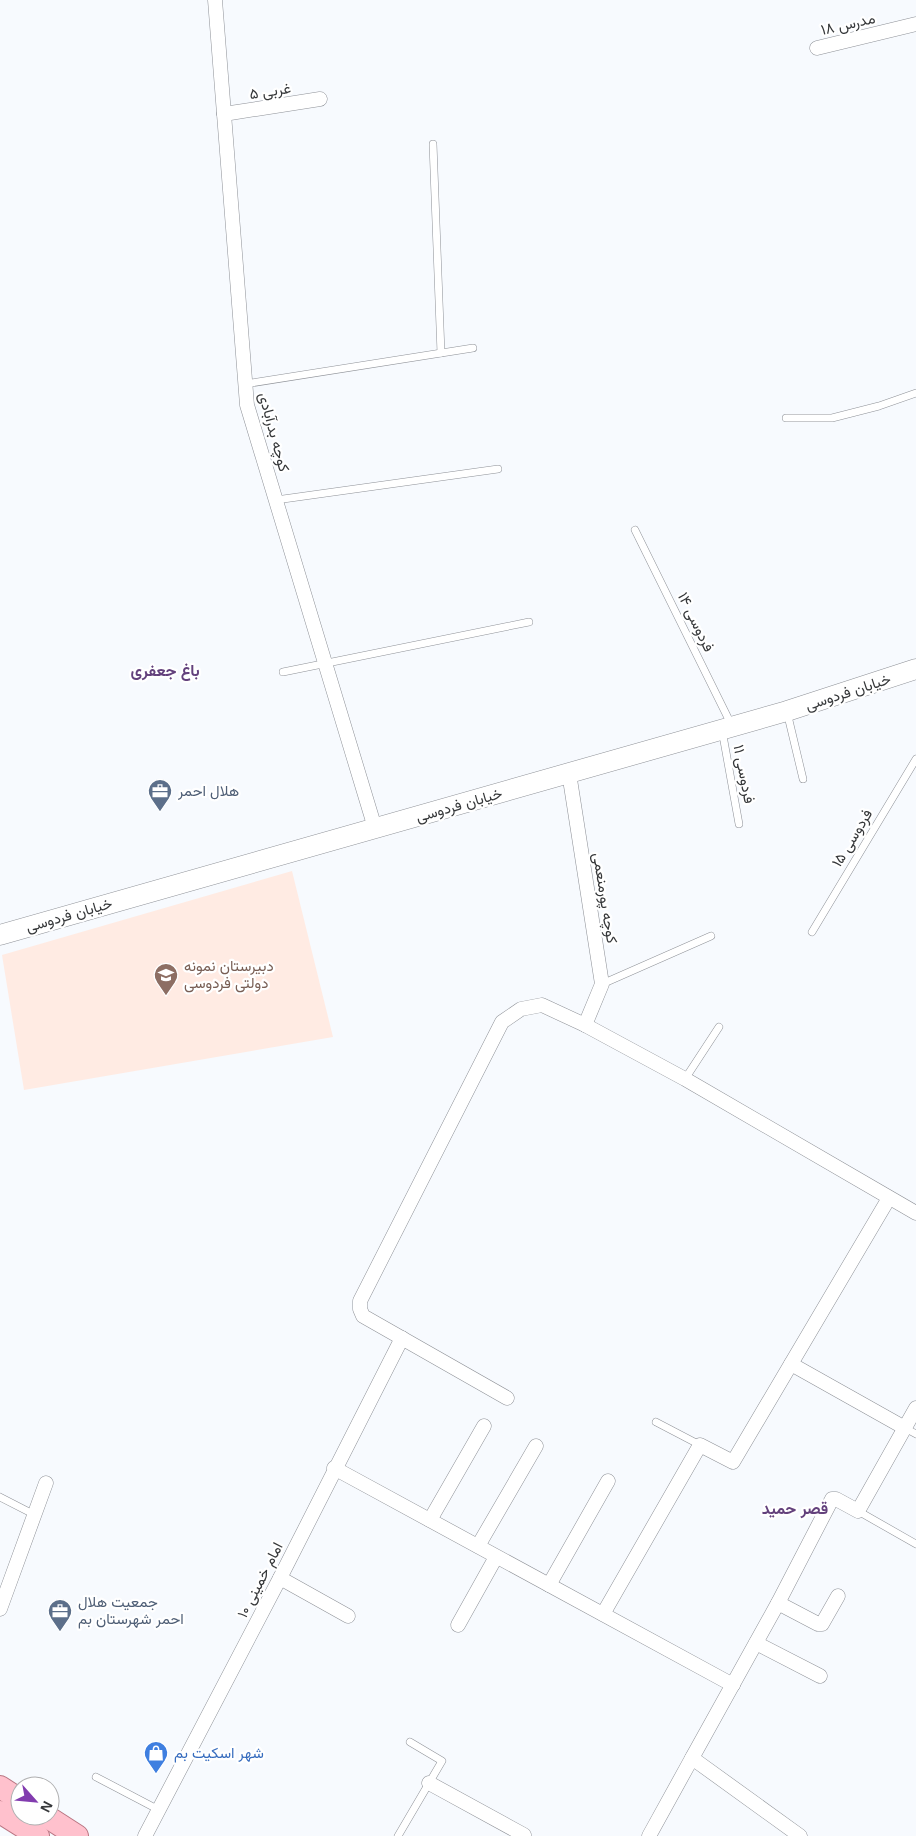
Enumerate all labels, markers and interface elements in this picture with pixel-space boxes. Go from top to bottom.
street label: مدرس ۱۸ [819,9,877,40]
street label: ۵ غربی [248,79,292,104]
street label: کوچه بدرآبادی [254,390,293,474]
street label: فردوسی ۱۴ [673,589,718,655]
district label: باغ جعفری [130,662,200,681]
street label: خیابان فردوسی [803,670,893,715]
street label: فردوسی ۱۱ [728,743,759,805]
office icon: هلال احمر [147,778,173,812]
place label: هلال احمر [177,782,239,800]
street label: خیابان فردوسی [414,784,505,827]
street label: فردوسی ۱۵ [828,806,877,871]
street label: کوچه پورمنعمی [588,851,621,945]
street label: خیابان فردوسی [24,894,115,937]
place label: دبیرستان نمونه دولتی فردوسی [184,957,274,993]
school or university icon: دبیرستان نمونه دولتی فردوسی [153,962,179,996]
district label: قصر حمید [762,1500,828,1519]
street label: امام خمینی ۱۰ [233,1539,288,1621]
place label: جمعیت هلال احمر شهرستان بم [78,1593,184,1629]
office icon: جمعیت هلال احمر شهرستان بم [47,1598,73,1632]
shop icon: شهر اسکیت بم [143,1740,169,1774]
place label: شهر اسکیت بم [174,1744,264,1763]
north arrow [10,1776,60,1826]
text: N [37,1799,56,1815]

